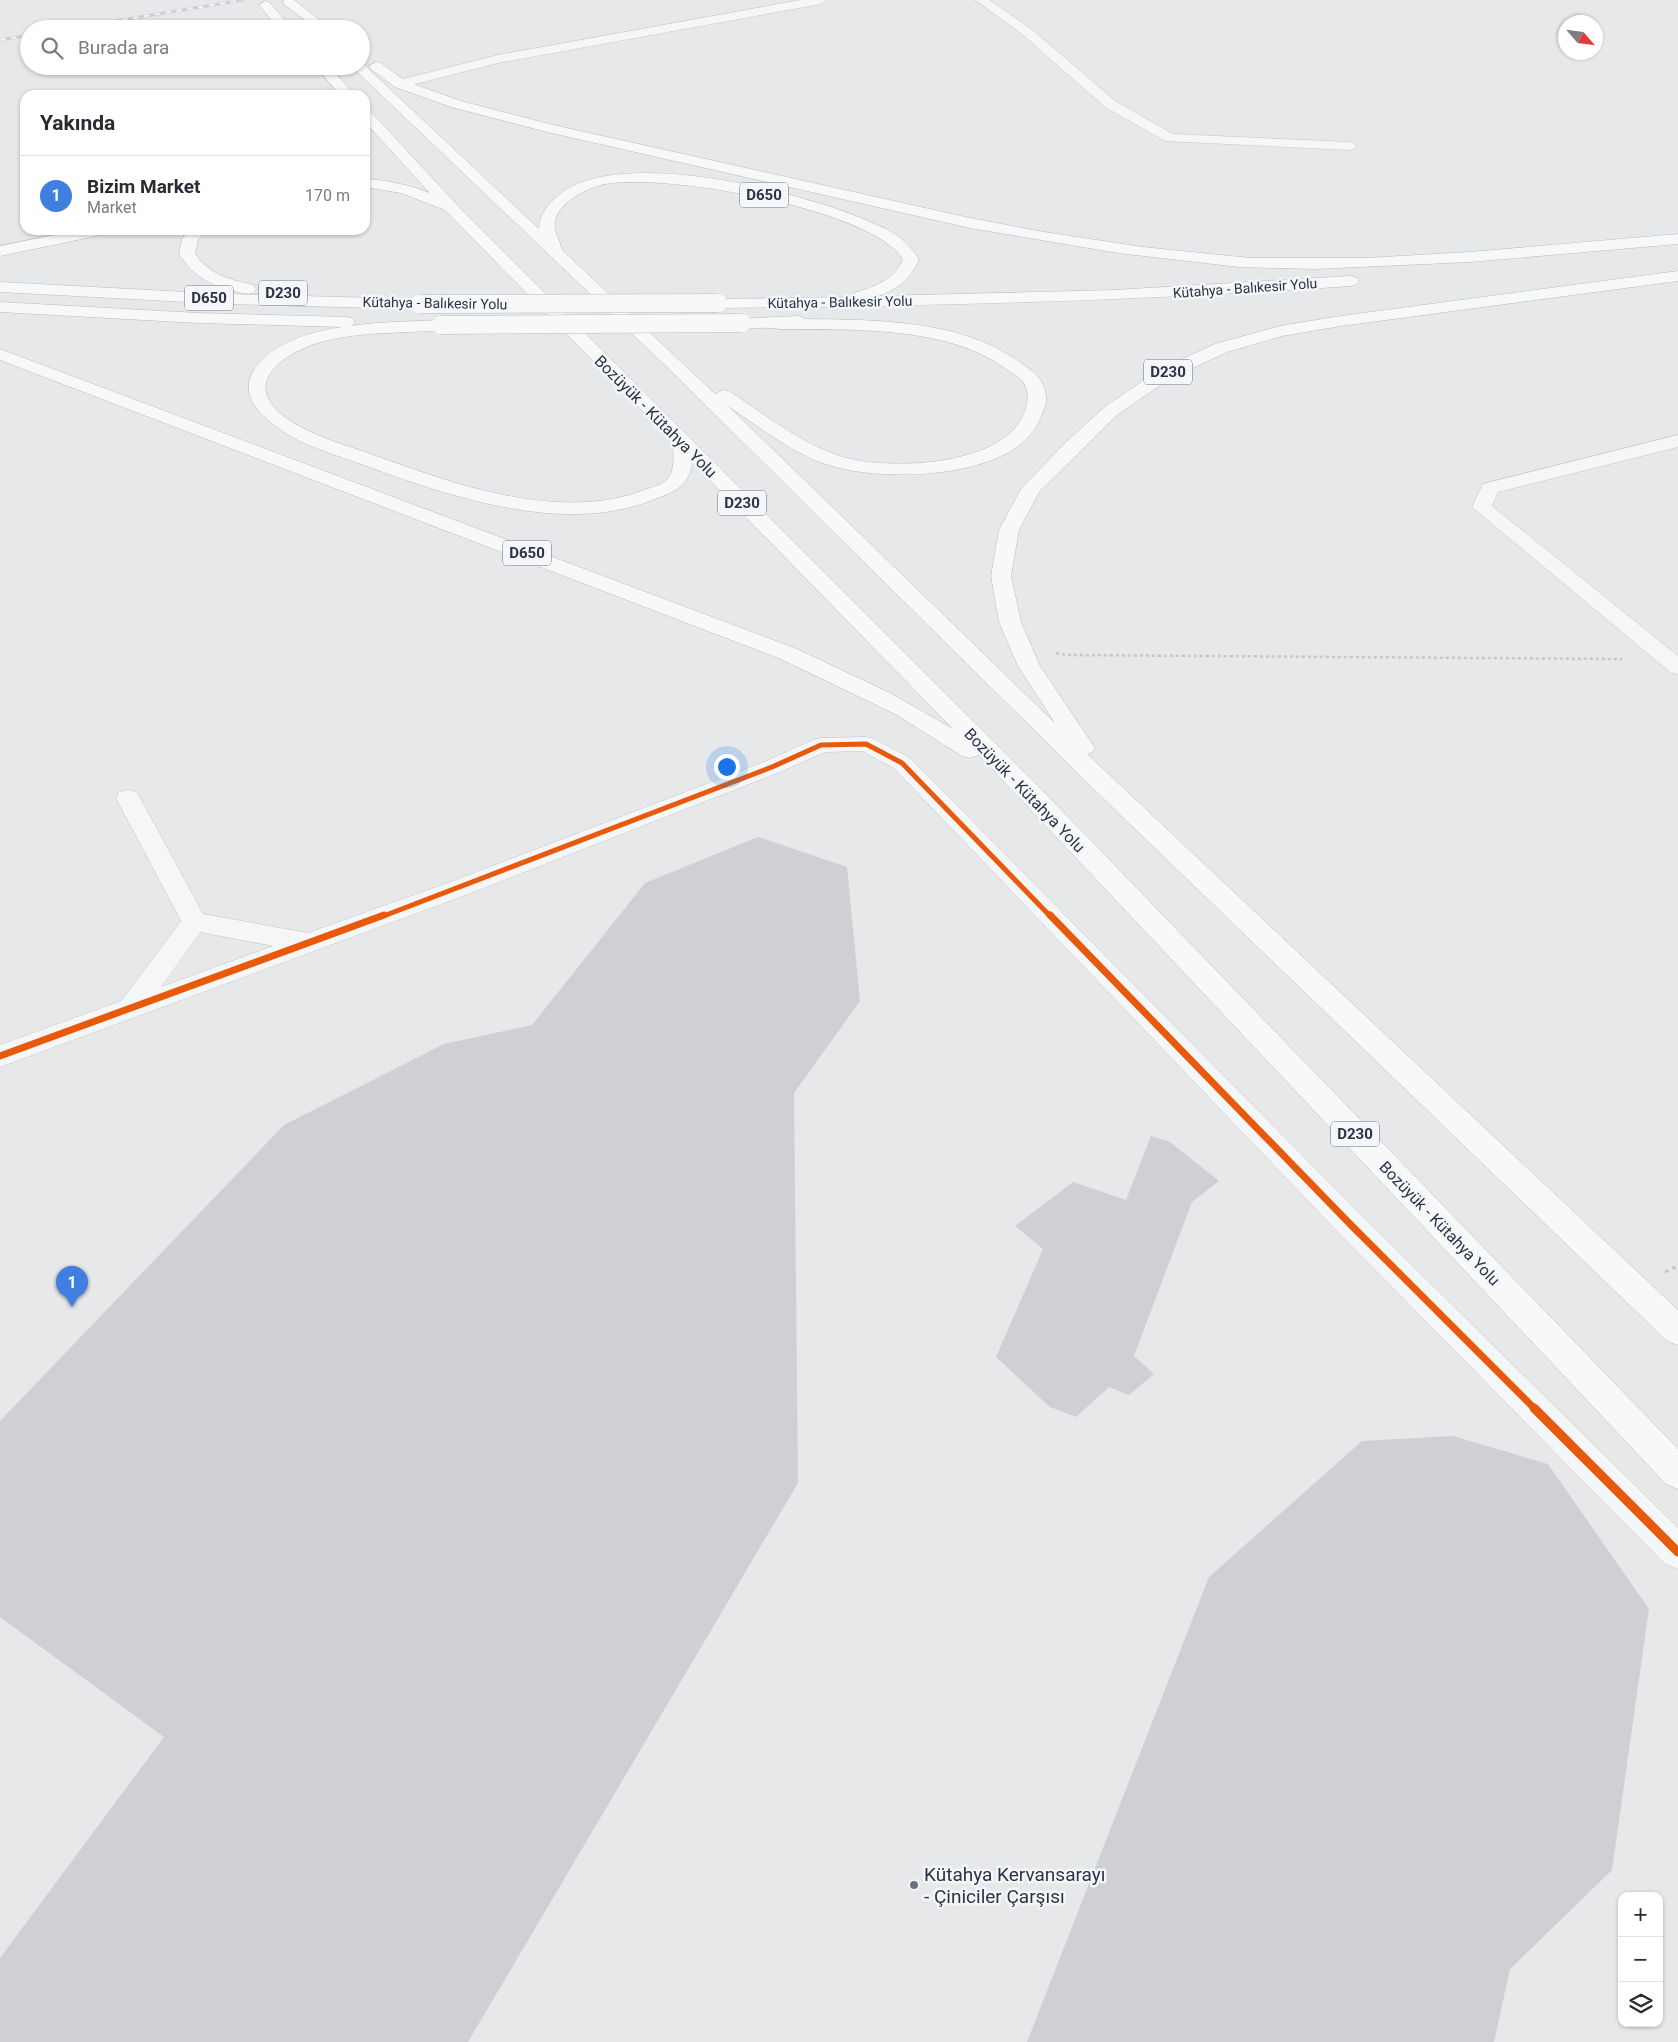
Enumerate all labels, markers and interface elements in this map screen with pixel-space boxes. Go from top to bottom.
north arrow [1558,15,1603,60]
search box [20,20,370,75]
icon: search [38,34,66,62]
text: Burada ara [78,36,169,59]
text: Yakında [40,111,115,135]
text: Bizim Market [87,175,200,198]
road number: D650 [740,182,788,208]
text: 1 [51,186,61,205]
text: 170 m [305,186,350,205]
text: Market [87,198,137,217]
street label: Kütahya - Balıkesir Yolu [1172,275,1318,301]
road number: D230 [259,280,307,306]
road number: D650 [185,286,233,310]
street label: Kütahya - Balıkesir Yolu [768,293,912,311]
street label: Kütahya - Balıkesir Yolu [363,294,507,312]
street label: Bozüyük - Kütahya Yolu [591,351,721,481]
road number: D230 [1144,360,1192,384]
road number: D230 [718,490,766,516]
road number: D650 [503,540,551,566]
street label: Bozüyük - Kütahya Yolu [960,724,1089,856]
your location [714,754,740,780]
road number: D230 [1331,1122,1379,1146]
street label: Bozüyük - Kütahya Yolu [1375,1157,1504,1289]
pin: 1 [56,1266,88,1307]
place label: Kütahya Kervansarayı - Çiniciler Çarşısı [924,1863,1105,1908]
marker: Kütahya Kervansarayı - Çiniciler Çarşısı [908,1879,920,1891]
map controls [1618,1892,1663,2027]
button: + [1618,1892,1663,1937]
button: − [1618,1937,1663,1982]
button: layers [1618,1982,1663,2027]

